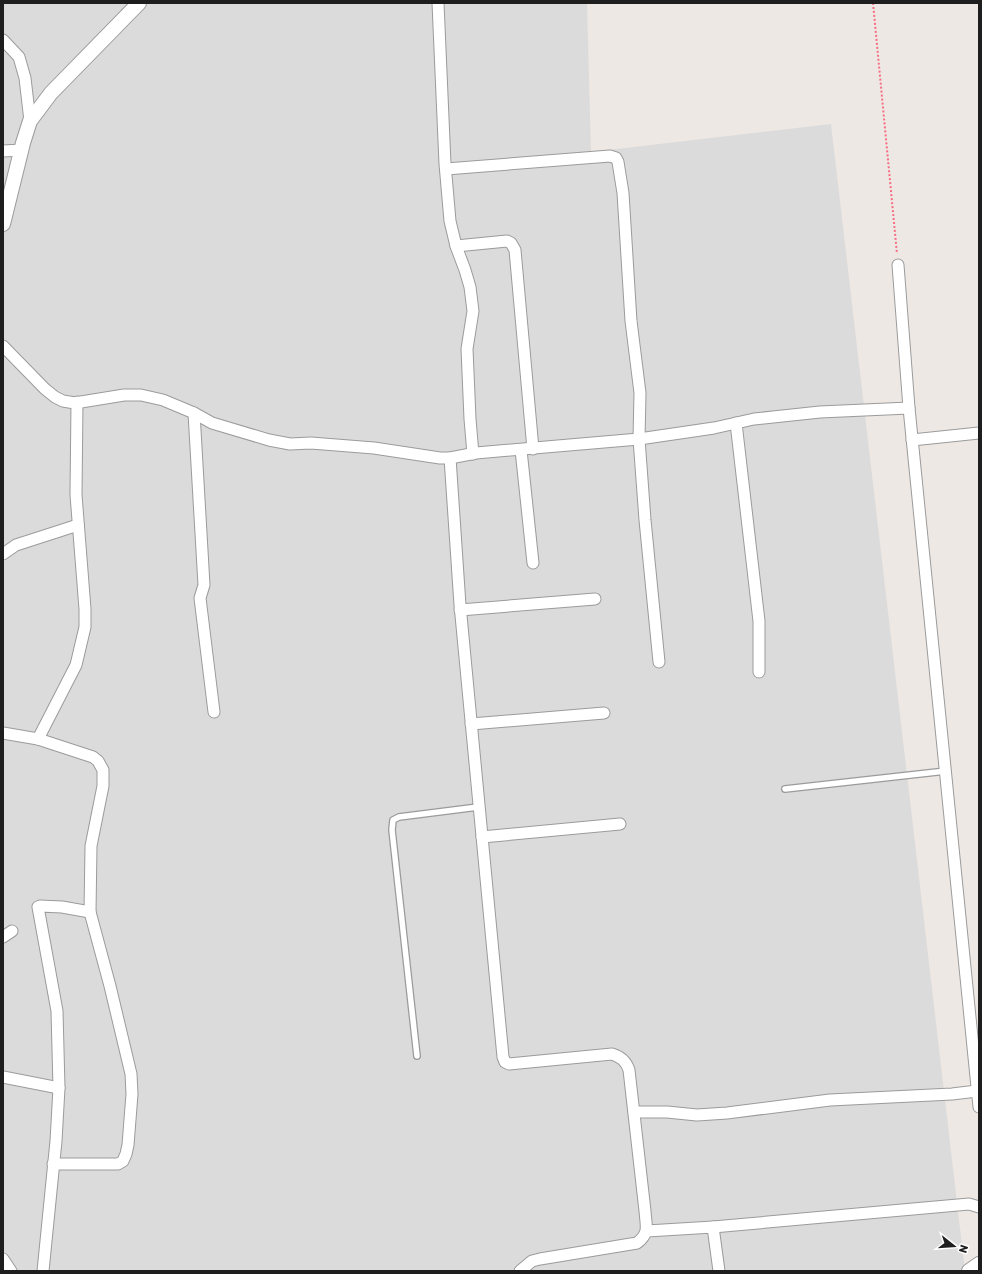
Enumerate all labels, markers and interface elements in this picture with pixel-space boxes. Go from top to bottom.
north arrow [934,1226,974,1266]
text: N [956,1243,970,1255]

